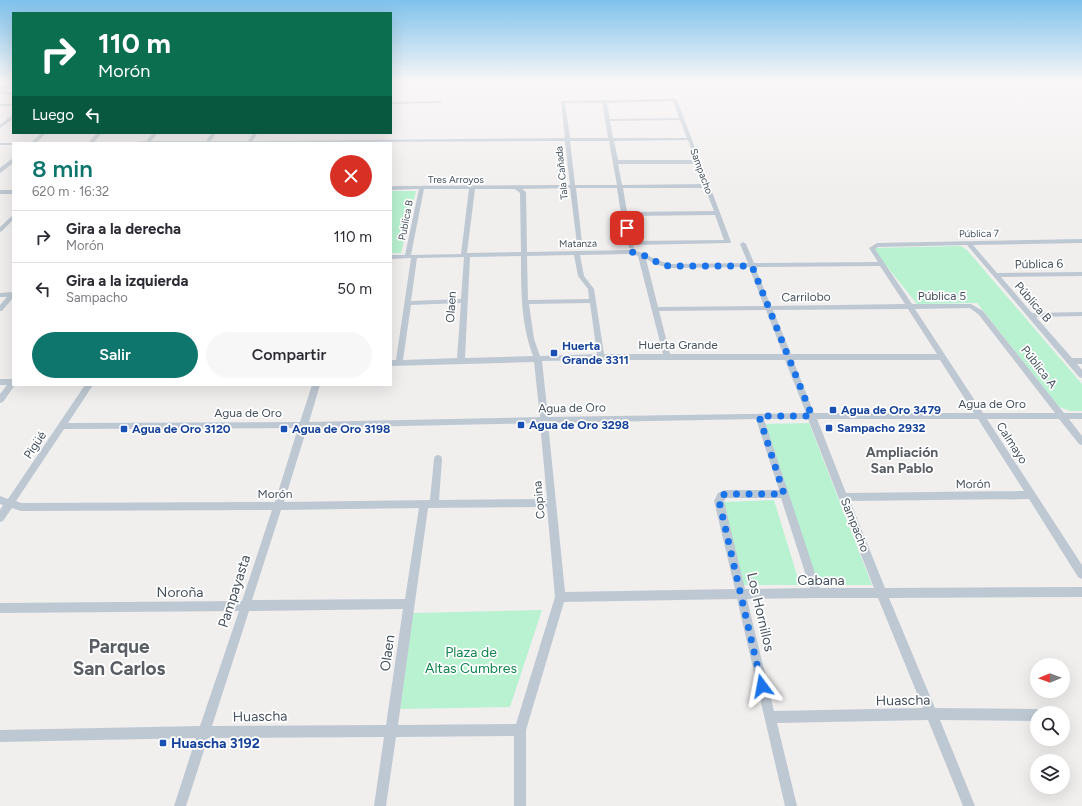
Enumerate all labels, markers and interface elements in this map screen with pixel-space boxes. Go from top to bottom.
text: 110 m [98,26,171,60]
icon: right [32,28,84,80]
text: Morón [98,60,150,82]
icon: left [82,104,104,126]
text: Luego [32,106,74,124]
street label: Tala Cañada [552,146,571,200]
street label: Sampacho [687,147,716,196]
text: 8 min [32,154,93,183]
button: close [330,155,372,197]
street label: Tres Arroyos [428,173,484,186]
text: 620 m · 16:32 [32,184,109,199]
street label: Publica B [395,199,416,241]
pin [610,211,644,245]
icon: arrive [616,217,638,239]
text: Gira a la derecha [66,220,181,238]
icon: right [32,226,54,248]
street label: Pública 7 [959,227,1000,240]
text: 110 m [334,228,372,246]
street label: Matanza [559,237,597,250]
text: Morón [66,238,104,253]
street label: Pública 6 [1015,257,1064,271]
text: Gira a la izquierda [66,272,188,290]
icon: left [32,278,54,300]
street label: Pública B [1012,279,1054,325]
text: 50 m [337,280,372,298]
street label: Pública 5 [918,289,966,303]
text: Sampacho [66,290,128,305]
street label: Carrilobo [781,290,831,304]
street label: Olaen [443,291,459,323]
button: Salir [32,332,198,378]
button: Compartir [206,332,372,378]
street label: Huerta Grande [638,338,718,352]
place label: Huerta Grande 3311 [562,339,629,367]
street label: Pública A [1018,343,1060,391]
marker: Huerta Grande 3311 [549,348,559,358]
street label: Agua de Oro [958,397,1026,411]
street label: Agua de Oro [538,400,606,416]
place label: Agua de Oro 3479 [841,403,941,417]
marker: Agua de Oro 3479 [828,405,838,415]
street label: Agua de Oro [214,406,282,420]
place label: Agua de Oro 3298 [529,418,629,432]
marker: Agua de Oro 3298 [516,420,526,430]
street label: Calmayo [993,420,1031,466]
place label: Sampacho 2932 [837,421,926,435]
place label: Agua de Oro 3120 [132,422,231,436]
place label: Agua de Oro 3198 [292,422,390,436]
marker: Sampacho 2932 [824,423,834,433]
marker: Agua de Oro 3120 [119,424,129,434]
marker: Agua de Oro 3198 [279,424,289,434]
street label: Pigüé [21,428,49,461]
district label: Ampliación San Pablo [866,444,938,477]
street label: Morón [955,477,991,491]
street label: Copina [530,480,548,520]
street label: Morón [258,487,293,501]
street label: Sampacho [838,496,872,554]
street label: Pampayasta [215,553,254,630]
street label: Los Hornillos [743,571,778,653]
street label: Cabana [797,572,845,589]
street label: Noroña [157,584,203,601]
street label: Olaen [377,634,398,672]
district label: Parque San Carlos [73,635,165,680]
park label: Plaza de Altas Cumbres [425,644,517,677]
north arrow [1030,658,1070,698]
map controls [1030,658,1070,794]
position arrow [741,665,783,707]
street label: Huascha [876,692,930,709]
button: search [1030,706,1070,746]
street label: Huascha [233,708,287,725]
place label: Huascha 3192 [171,735,260,752]
marker: Huascha 3192 [158,738,168,748]
button: layers [1030,754,1070,794]

